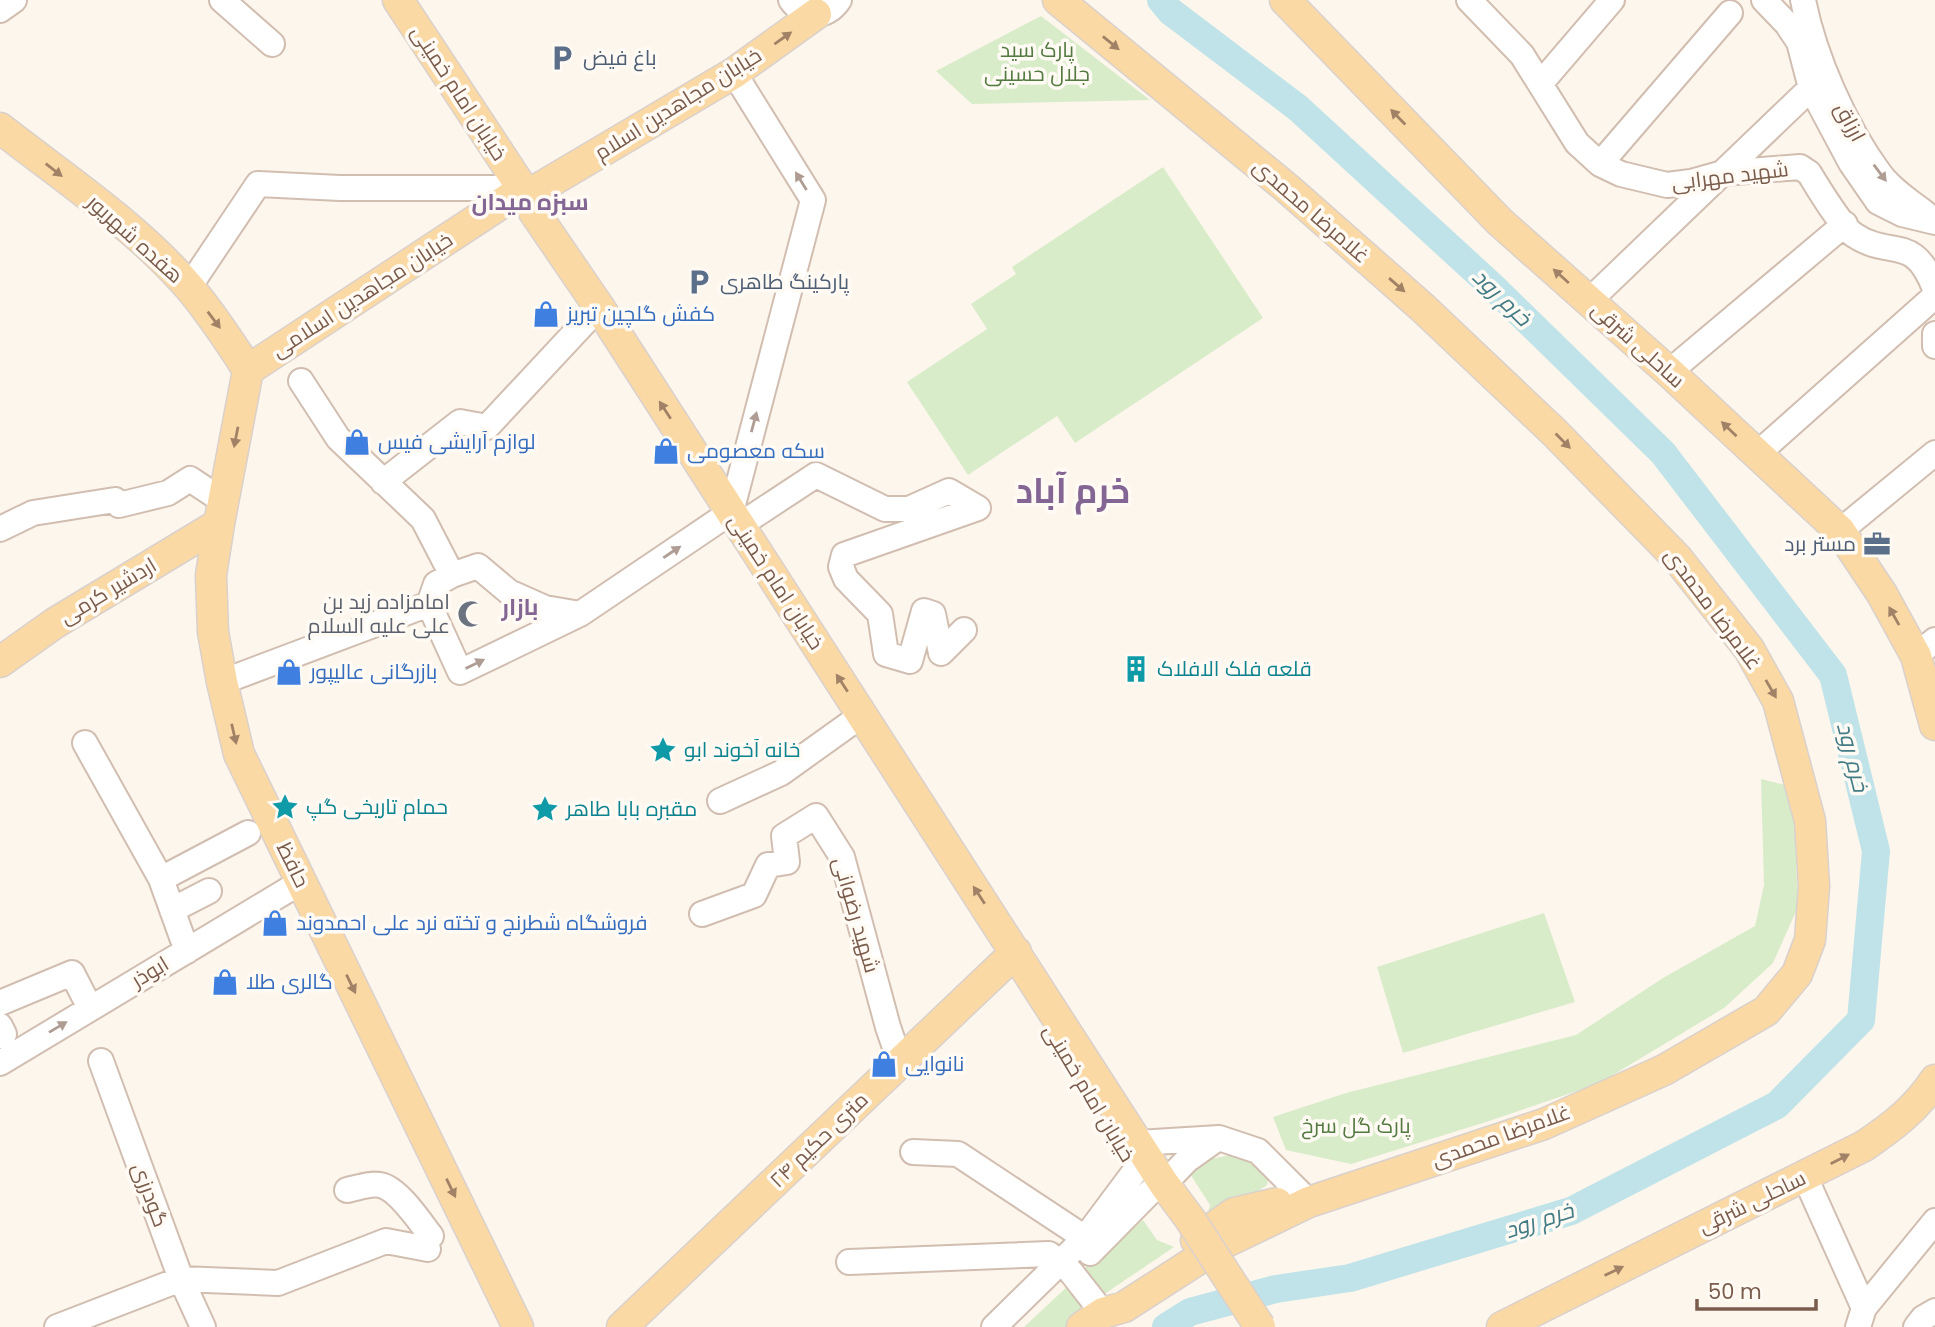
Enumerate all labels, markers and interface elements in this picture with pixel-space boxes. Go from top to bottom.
street label: خیابان امام خمینی [405,19,514,166]
one-way arrow [774,31,792,45]
park label: پارک سید جلال حسینی [984,35,1090,88]
one-way arrow [1102,36,1120,51]
street label: خیابان مجاهدین اسلام [589,40,767,167]
parking icon: باغ فیض [547,43,577,73]
place label: باغ فیض [583,43,657,72]
street label: ارزاق [1828,97,1873,146]
one-way arrow [1391,109,1407,126]
street label: غلامرضا محمدی [1247,152,1376,269]
street label: شهید مهرابی [1670,154,1790,197]
one-way arrow [45,162,63,176]
one-way arrow [1873,163,1888,181]
one-way arrow [795,171,808,191]
district label: سبزه میدان [471,186,589,218]
street label: هفده شهریور [80,187,190,290]
street label: خیابان مجاهدین اسلامی [265,225,458,364]
water label: خرم رود [1465,261,1539,334]
parking icon: پارکینگ طاهری [684,267,714,297]
place label: پارکینگ طاهری [720,267,850,296]
one-way arrow [1552,268,1570,284]
one-way arrow [1388,277,1406,293]
street label: ساحلی شرقی [1585,295,1691,394]
shop icon: کفش گلچین تبریز [531,299,561,329]
place label: کفش گلچین تبریز [566,299,715,328]
one-way arrow [207,310,221,329]
one-way arrow [659,400,672,420]
one-way arrow [750,411,760,432]
one-way arrow [1721,421,1738,437]
one-way arrow [230,426,241,448]
shop icon: لوازم آرایشی فیس [342,427,372,457]
place label: لوازم آرایشی فیس [378,427,536,456]
one-way arrow [1554,432,1570,449]
shop icon: سکه معصومی [651,436,681,466]
place label: سکه معصومی [687,436,825,465]
district label: خرم آباد [1016,466,1130,515]
street label: خیابان امام خمینی [722,508,831,655]
place label: مستر برد [1784,529,1856,558]
office icon: مستر برد [1862,529,1892,559]
street label: غلامرضا محمدی [1658,542,1769,676]
one-way arrow [662,545,682,558]
street label: اردشیر کرمی [54,550,162,631]
place label: امامزاده زید بن علی علیه السلام [307,587,450,640]
district label: بازار [501,591,538,623]
mosque icon: امامزاده زید بن علی علیه السلام [456,599,486,629]
one-way arrow [1888,607,1900,626]
building icon: قلعه فلک الافلاک [1121,654,1151,684]
place label: قلعه فلک الافلاک [1157,654,1312,683]
shop icon: بازرگانی عالیپور [274,657,304,687]
place label: بازرگانی عالیپور [309,657,437,686]
one-way arrow [465,659,486,670]
one-way arrow [836,674,849,693]
one-way arrow [1765,679,1777,699]
water label: خرم رود [1829,719,1877,796]
one-way arrow [229,723,240,745]
place icon: خانه آخوند ابو [648,735,678,765]
place label: خانه آخوند ابو [684,735,801,764]
place icon: حمام تاریخی گپ [270,792,300,822]
place label: حمام تاریخی گپ [306,792,448,821]
place icon: مقبره بابا طاهر [530,794,560,824]
place label: مقبره بابا طاهر [565,794,697,823]
street label: حافظ [270,837,317,892]
street label: شهید رضوانی [826,854,887,976]
one-way arrow [972,885,985,905]
shop icon: فروشگاه شطرنج و تخته نرد علی احمدوند [260,908,290,938]
place label: فروشگاه شطرنج و تخته نرد علی احمدوند [296,908,648,937]
street label: ابوذر [125,949,174,995]
shop icon: گالری طلا [210,967,240,997]
place label: گالری طلا [246,967,333,996]
one-way arrow [345,974,357,994]
street label: خیابان امام خمینی [1037,1018,1142,1167]
one-way arrow [49,1021,68,1034]
shop icon: نانوایی [869,1049,899,1079]
place label: نانوایی [905,1049,964,1078]
street label: ۲۴ متری حکیم [763,1085,874,1194]
street label: غلامرضا محمدی [1427,1097,1574,1174]
park label: پارک گل سرخ [1301,1111,1411,1140]
one-way arrow [1830,1153,1850,1165]
street label: گودرزی [126,1159,175,1231]
street label: ساحلی شرقی [1693,1163,1810,1240]
one-way arrow [445,1178,456,1198]
water label: خرم رود [1500,1193,1579,1246]
one-way arrow [1604,1265,1624,1276]
scale bar [1697,1268,1816,1312]
text: 50 m [1708,1277,1762,1306]

